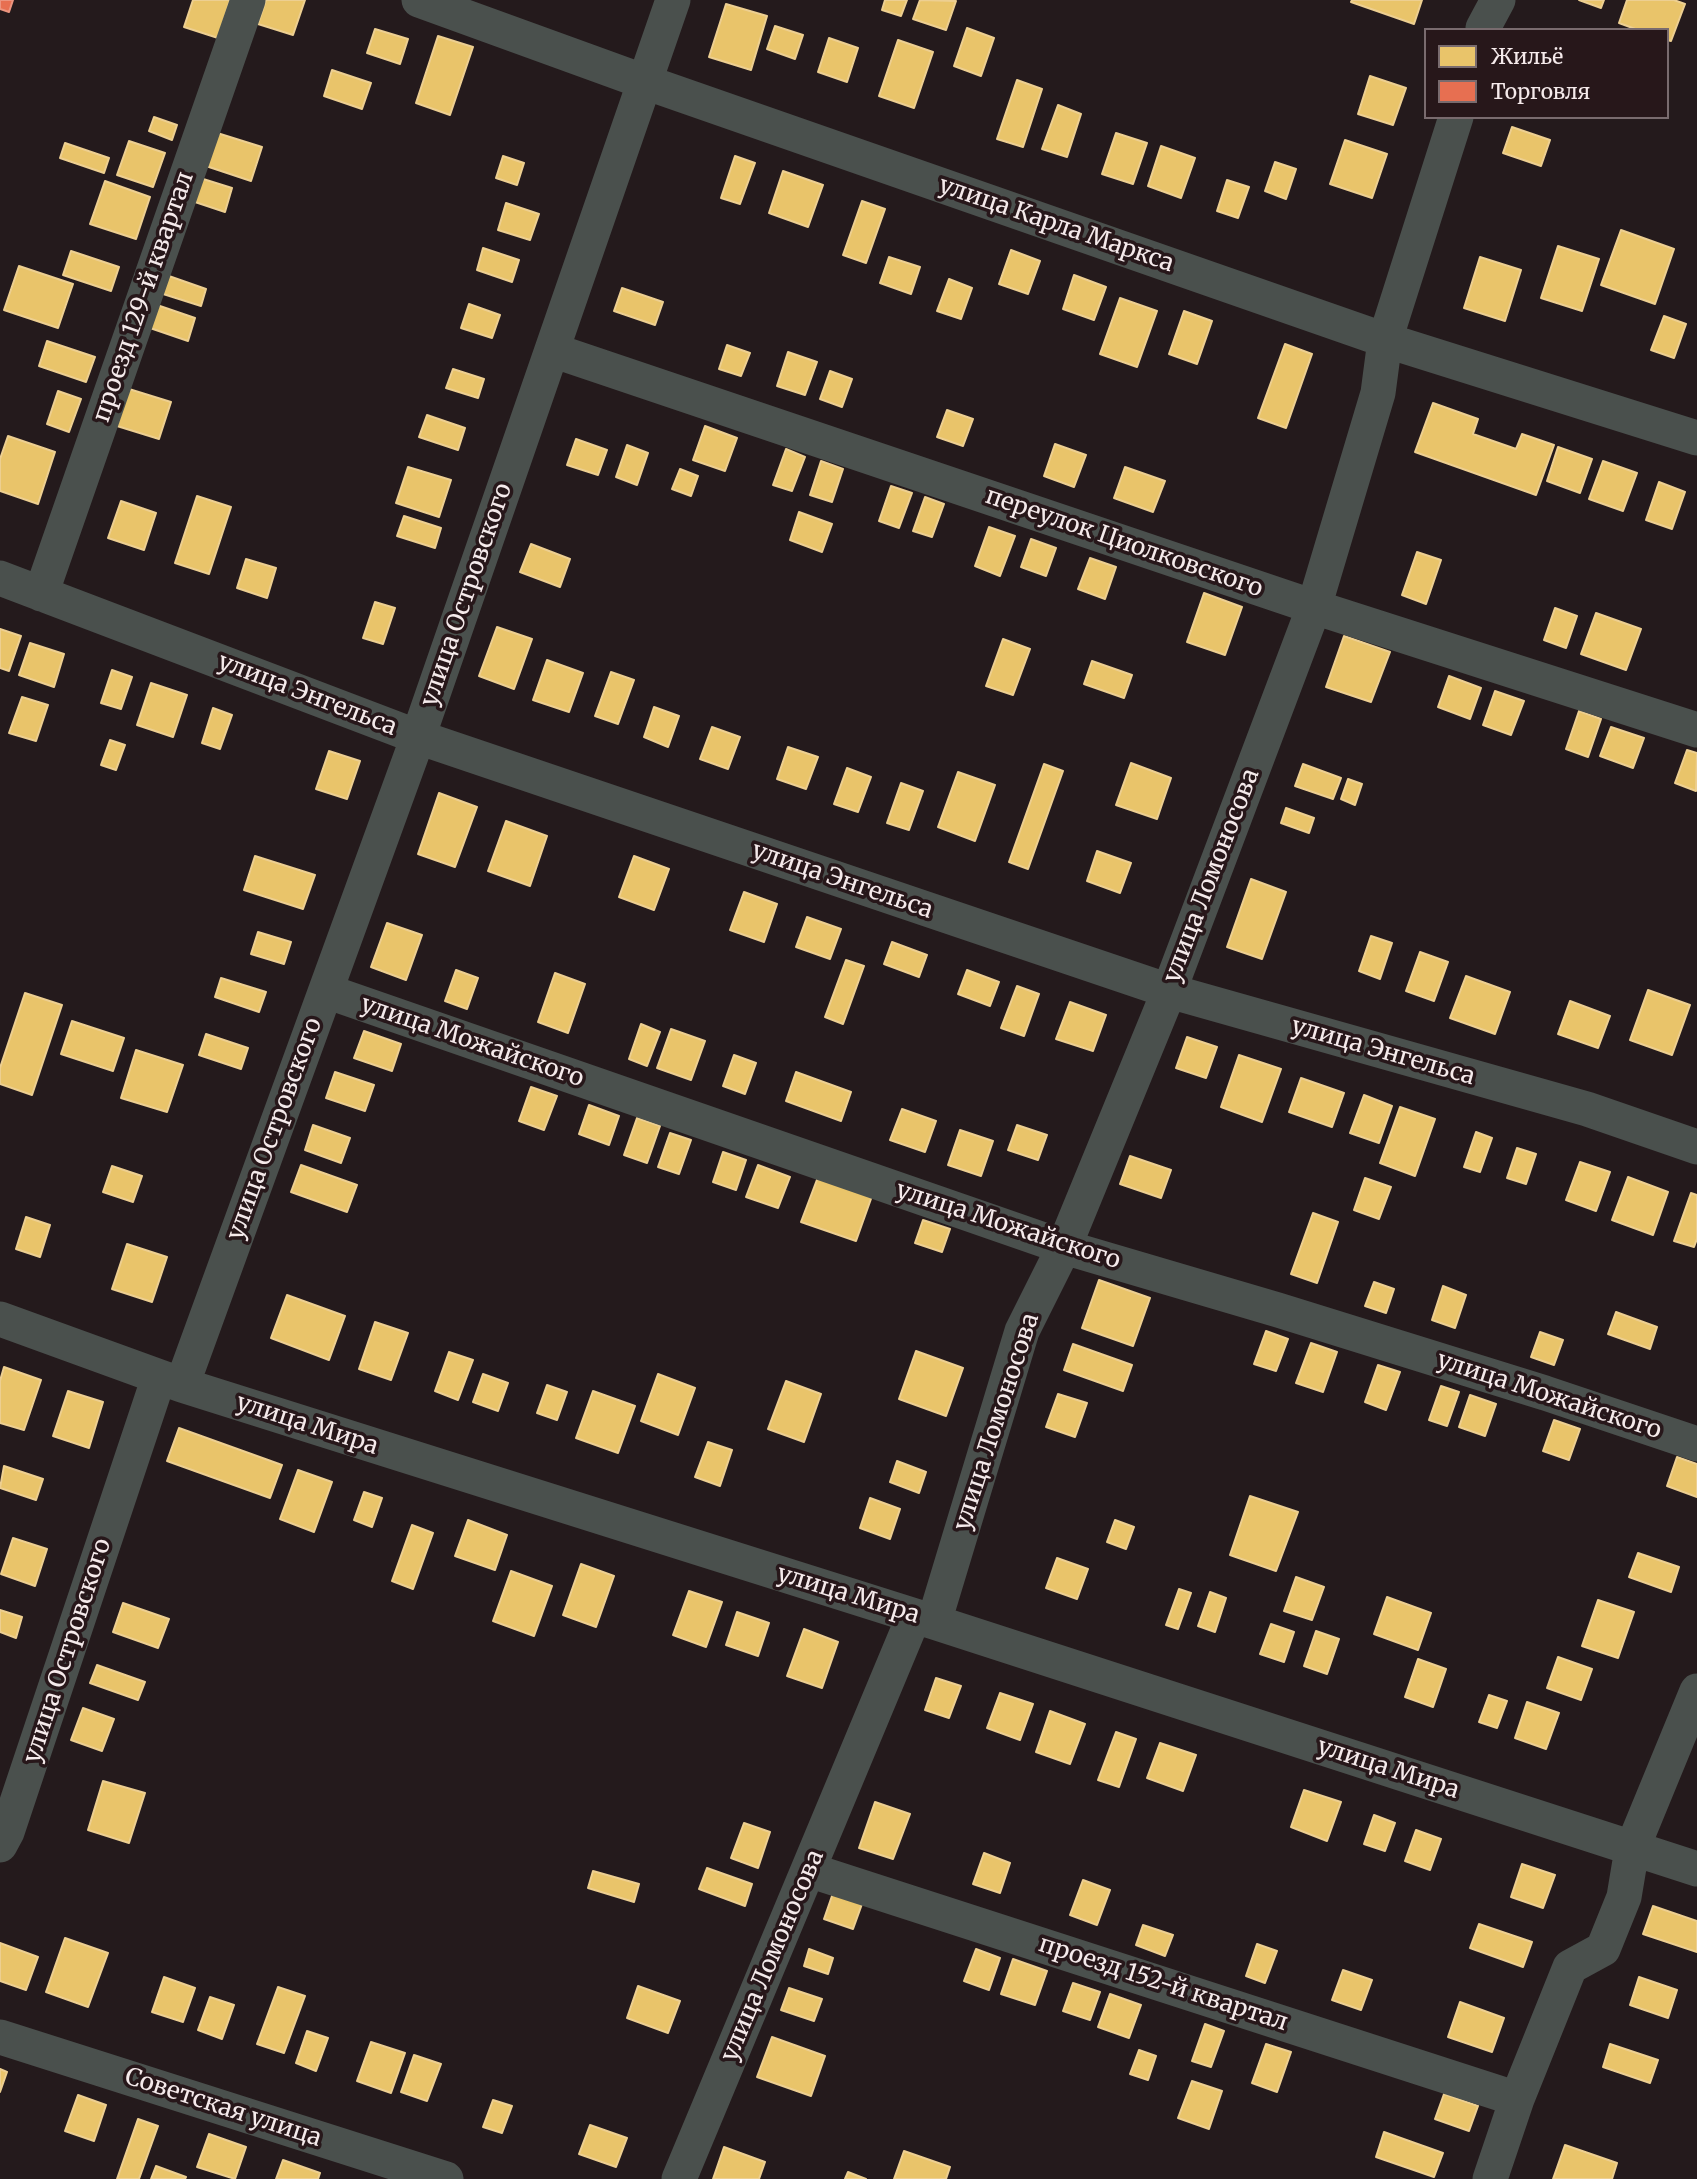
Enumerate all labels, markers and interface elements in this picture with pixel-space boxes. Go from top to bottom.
legend [1424,28,1669,119]
text: Жильё [1491,43,1563,70]
text: Торговля [1491,78,1590,105]
street label: проезд 129-й квартал [88,168,200,426]
street label: улица Карла Маркса [935,171,1177,279]
street label: улица Островского [415,480,519,710]
street label: переулок Циолковского [982,482,1266,604]
street label: улица Энгельса [213,648,401,742]
street label: улица Ломоносова [1158,765,1266,987]
street label: улица Энгельса [748,837,936,925]
street label: улица Можайского [357,990,587,1094]
street label: улица Энгельса [1288,1012,1478,1092]
street label: улица Островского [221,1014,329,1244]
street label: улица Можайского [892,1176,1124,1276]
street label: улица Ломоносова [948,1310,1046,1534]
street label: улица Можайского [1433,1346,1665,1446]
street label: улица Мира [232,1389,382,1461]
street label: улица Островского [18,1535,118,1767]
street label: улица Мира [773,1560,923,1630]
street label: улица Мира [1313,1733,1463,1805]
street label: улица Ломоносова [715,1846,831,2066]
street label: проезд 152-й квартал [1035,1930,1291,2038]
street label: Советская улица [121,2063,325,2153]

